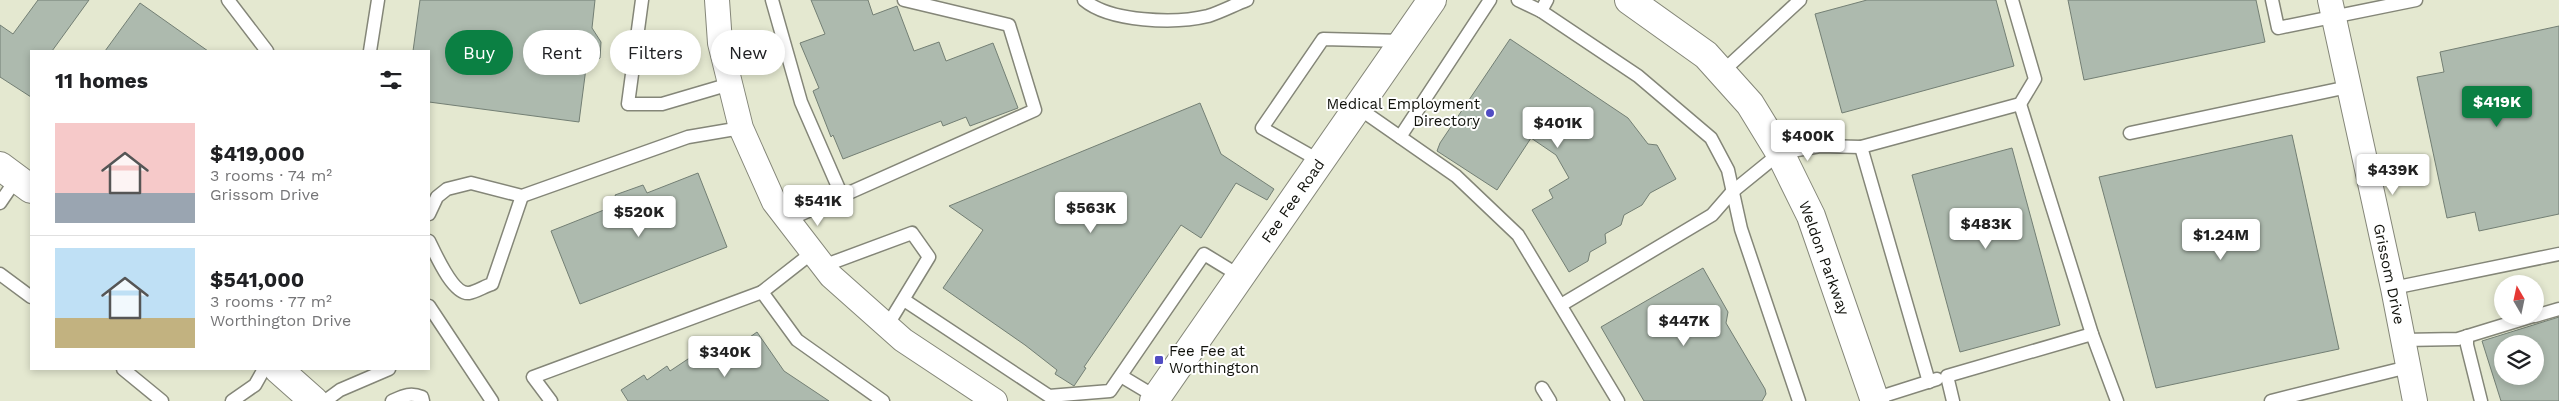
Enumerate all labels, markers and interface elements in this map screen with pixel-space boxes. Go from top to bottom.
chip: Buy [445,30,513,75]
chip: Rent [523,30,600,75]
chip: Filters [610,30,701,75]
chip: New [711,30,785,75]
icon: filters [377,66,405,94]
text: 11 homes [55,68,148,93]
pin: $419K [2462,86,2532,128]
text: $419K [2473,92,2521,111]
place label: Medical Employment Directory [1326,95,1481,130]
pin: $401K [1523,106,1593,149]
marker: Medical Employment Directory [1484,107,1496,119]
text: $401K [1534,113,1582,132]
pin: $400K [1773,120,1843,162]
text: $400K [1782,126,1834,145]
text: $419,000 [210,141,305,166]
icon: home [95,143,155,203]
pin: $439K [2358,154,2428,196]
street label: Fee Fee Road [1257,156,1329,246]
text: $439K [2367,160,2419,179]
text: 3 rooms · 74 m² [210,166,332,185]
pin: $541K [783,184,853,227]
text: Grissom Drive [210,185,319,204]
text: $541K [794,191,842,210]
pin: $563K [1056,192,1126,234]
pin: $520K [604,196,674,238]
text: $563K [1066,198,1116,217]
street label: Weldon Parkway [1795,198,1853,318]
text: $520K [614,202,664,221]
pin: $483K [1951,208,2021,250]
text: $483K [1960,214,2012,233]
pin: $1.24M [2180,218,2262,261]
street label: Grissom Drive [2370,222,2408,326]
text: $1.24M [2193,225,2249,244]
text: $541,000 [210,267,304,292]
icon: home [95,268,155,328]
north arrow [2494,275,2544,325]
map controls [2494,275,2544,385]
text: 3 rooms · 77 m² [210,292,332,311]
pin: $447K [1649,304,1719,347]
text: Worthington Drive [210,311,351,330]
text: $447K [1659,311,1709,330]
button: layers [2494,335,2544,385]
pin: $340K [690,336,760,378]
text: $340K [699,342,751,361]
place label: Fee Fee at Worthington [1169,342,1259,377]
marker: Fee Fee at Worthington [1153,354,1165,366]

